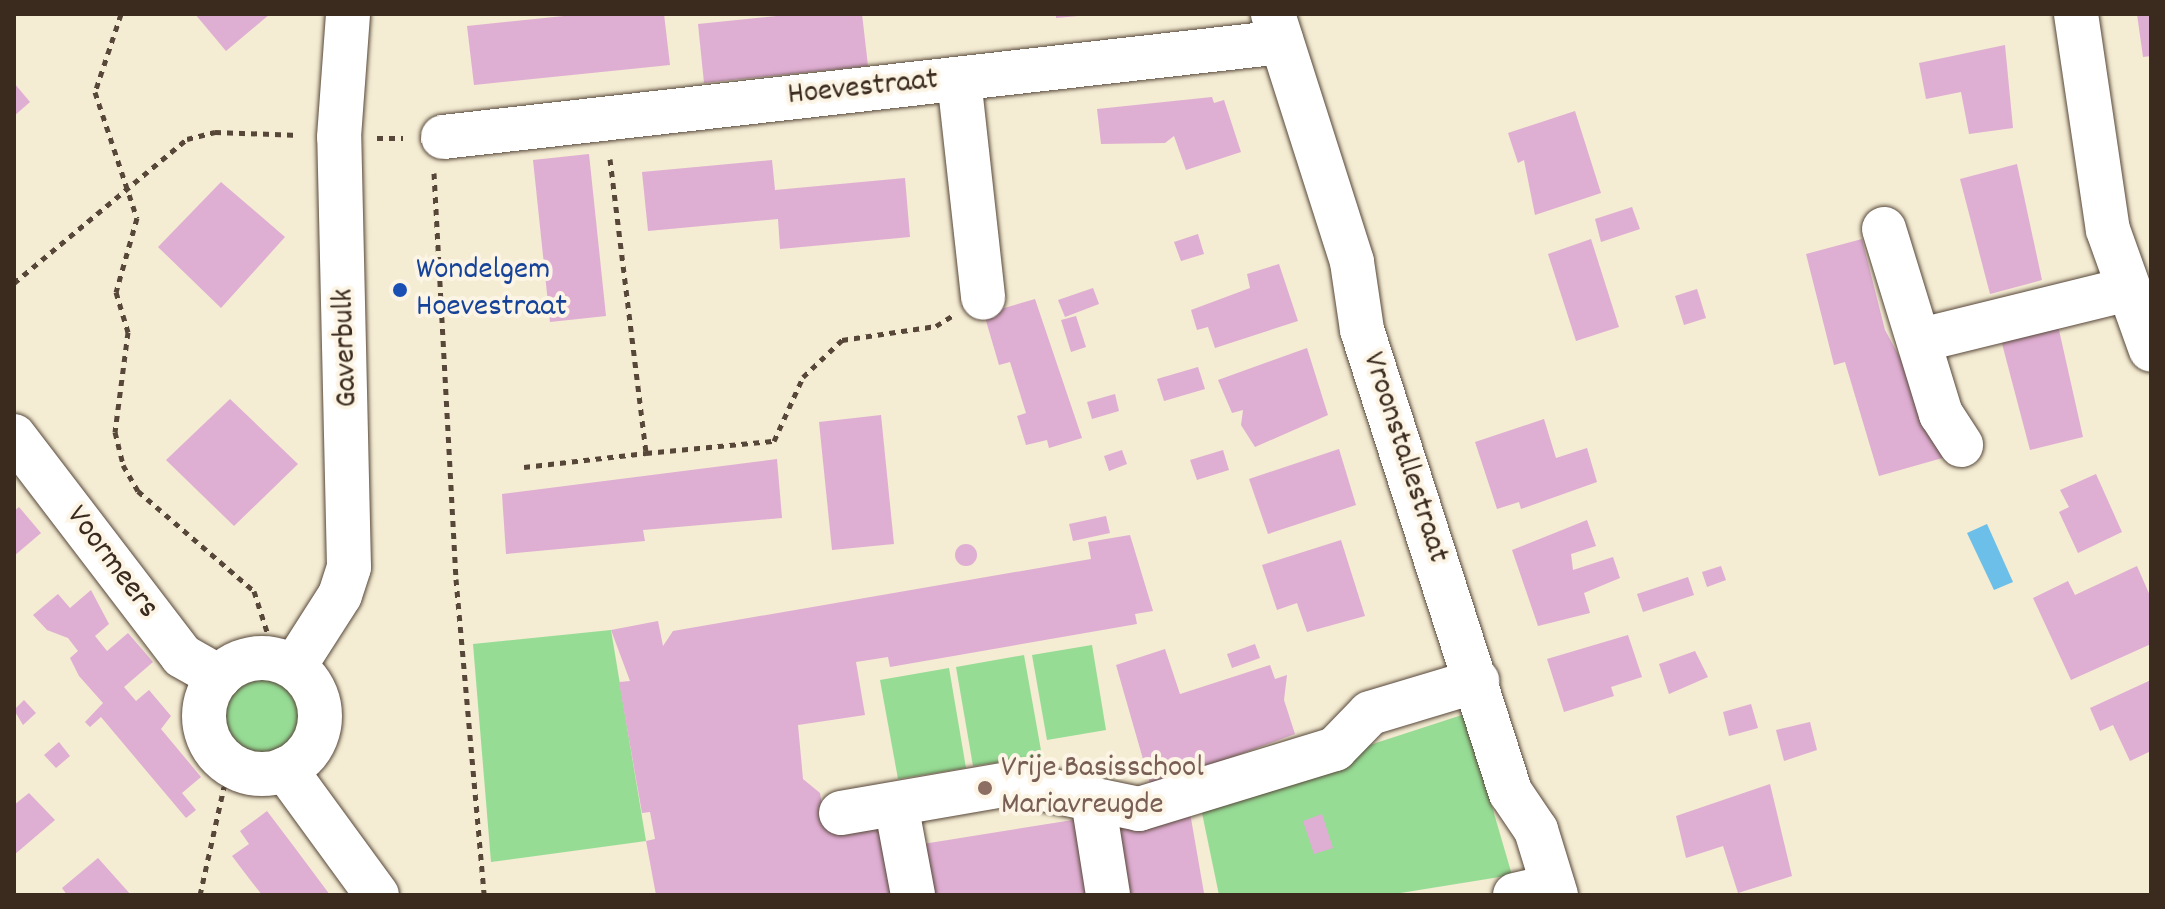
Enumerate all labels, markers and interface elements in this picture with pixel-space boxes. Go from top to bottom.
street label: Hoevestraat [786,62,940,116]
place label: Wondelgem Hoevestraat [416,253,567,328]
marker: Wondelgem Hoevestraat [391,281,409,299]
street label: Gaverbulk [326,288,368,408]
street label: Vroonstallestraat [1352,348,1456,568]
street label: Voormeers [56,499,166,627]
place label: Vrije Basisschool Mariavreugde [1001,751,1204,826]
marker: Vrije Basisschool Mariavreugde [976,779,994,797]

